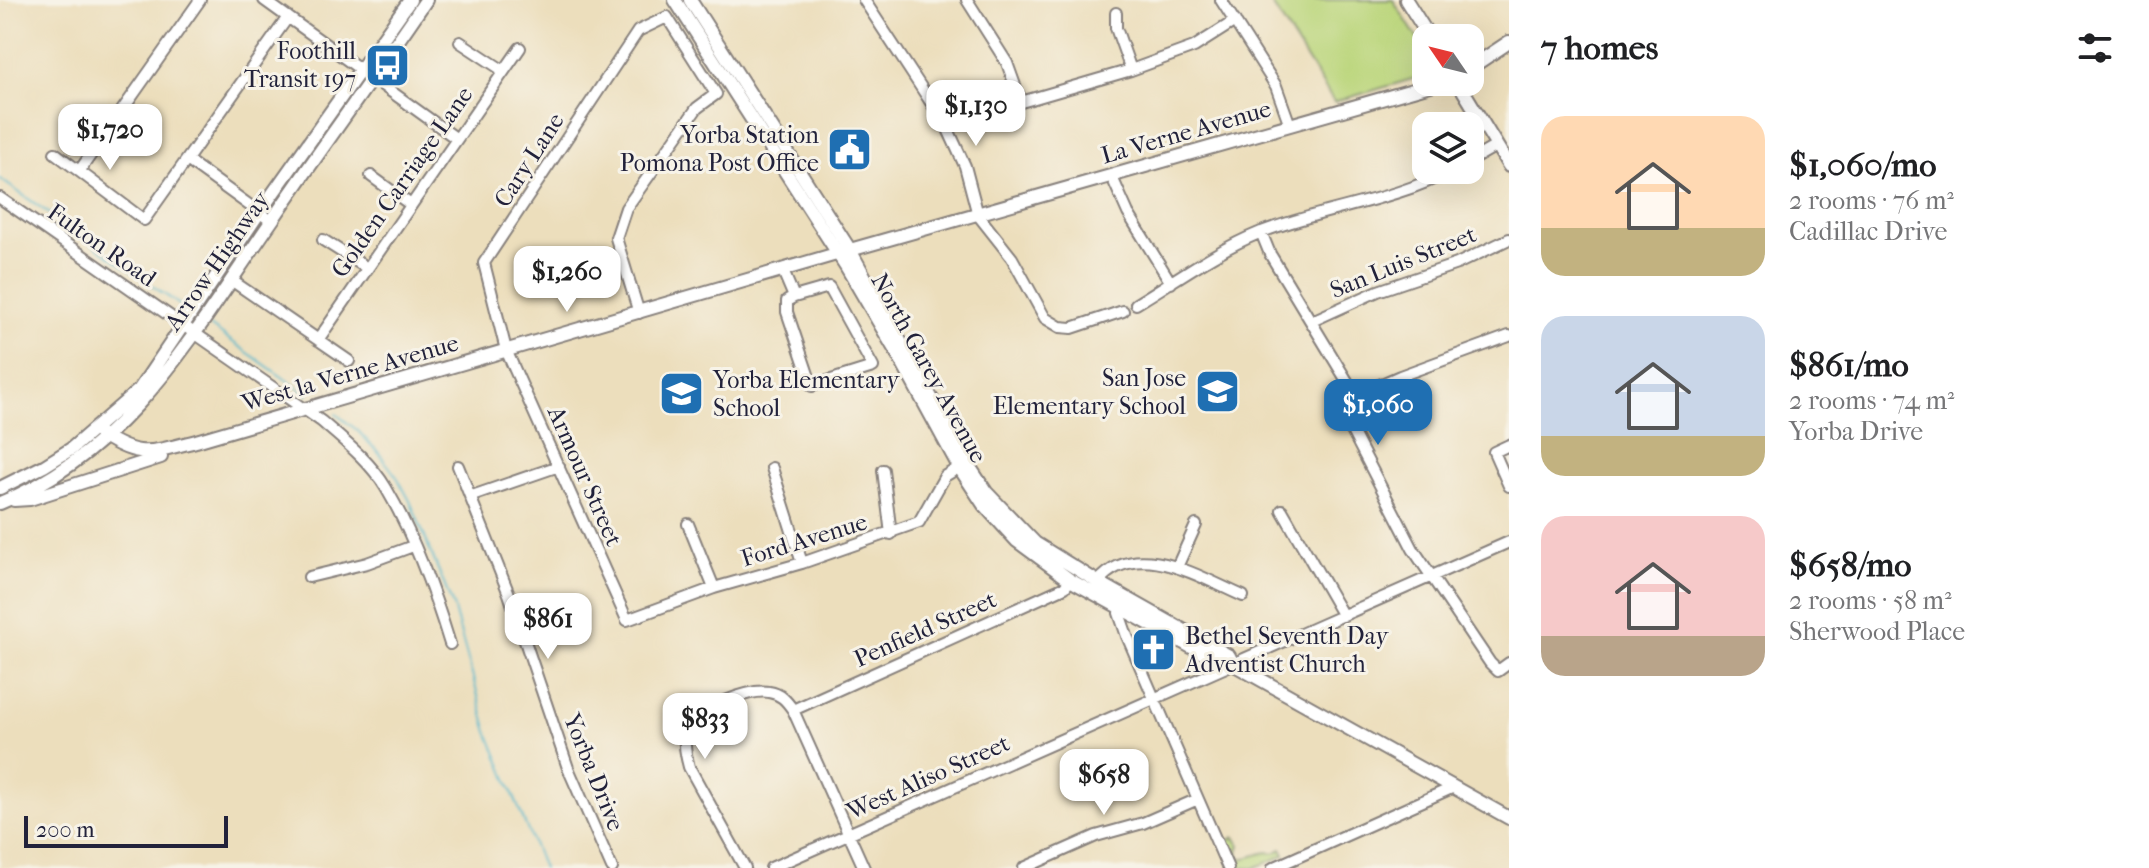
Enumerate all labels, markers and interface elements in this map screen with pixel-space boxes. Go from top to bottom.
north arrow [1412,24,1484,96]
map controls [1412,24,1484,184]
icon: filters [2073,26,2117,70]
text: 7 homes [1541,28,1658,68]
place label: Foothill Transit 197 [244,37,356,93]
bus stop icon: Foothill Transit 197 [363,41,411,89]
pin: $1,130 [911,80,1041,148]
street label: Golden Carriage Lane [326,81,478,283]
text: $1,130 [944,90,1008,121]
street label: La Verne Avenue [1098,94,1274,170]
pin: $1,720 [45,104,175,172]
street label: Cary Lane [488,108,570,212]
button: layers [1412,112,1484,184]
text: $1,720 [76,114,144,145]
place label: Yorba Station Pomona Post Office [620,121,819,177]
public building icon: Yorba Station Pomona Post Office [826,125,874,173]
text: $1,060/mo [1789,145,1936,185]
icon: home [1605,148,1701,244]
street label: Arrow Highway [158,185,276,337]
text: 2 rooms · 76 m² [1789,185,1954,216]
street label: Fulton Road [42,197,162,293]
text: Cadillac Drive [1789,216,1947,247]
street label: San Luis Street [1326,220,1481,304]
pin: $1,260 [502,246,632,314]
text: $1,260 [532,256,602,287]
street label: North Garey Avenue [865,268,993,468]
street label: West la Verne Avenue [238,329,462,418]
text: $861/mo [1789,345,1909,385]
icon: home [1605,348,1701,444]
place label: San Jose Elementary School [993,364,1186,420]
place label: Yorba Elementary School [712,366,900,422]
school or university icon: San Jose Elementary School [1193,368,1241,416]
school or university icon: Yorba Elementary School [658,370,706,418]
pin: $1,060 [1313,379,1443,447]
text: 2 rooms · 74 m² [1789,385,1954,416]
text: $1,060 [1342,389,1414,420]
street label: Armour Street [541,401,628,551]
text: Yorba Drive [1789,416,1923,447]
street label: Ford Avenue [738,508,871,572]
text: $658/mo [1789,545,1912,585]
icon: home [1605,548,1701,644]
street label: Penfield Street [849,585,1001,673]
text: 2 rooms · 58 m² [1789,585,1952,616]
pin: $861 [501,593,595,661]
text: $861 [523,603,573,634]
text: Sherwood Place [1789,616,1965,647]
place label: Bethel Seventh Day Adventist Church [1184,622,1389,678]
church icon: Bethel Seventh Day Adventist Church [1130,626,1178,674]
pin: $833 [658,693,752,761]
text: $833 [681,703,729,734]
street label: Yorba Drive [557,708,630,835]
street label: West Aliso Street [841,728,1014,826]
pin: $658 [1057,749,1151,817]
text: $658 [1078,759,1130,790]
scale bar [24,812,228,848]
text: 200 m [36,817,95,843]

